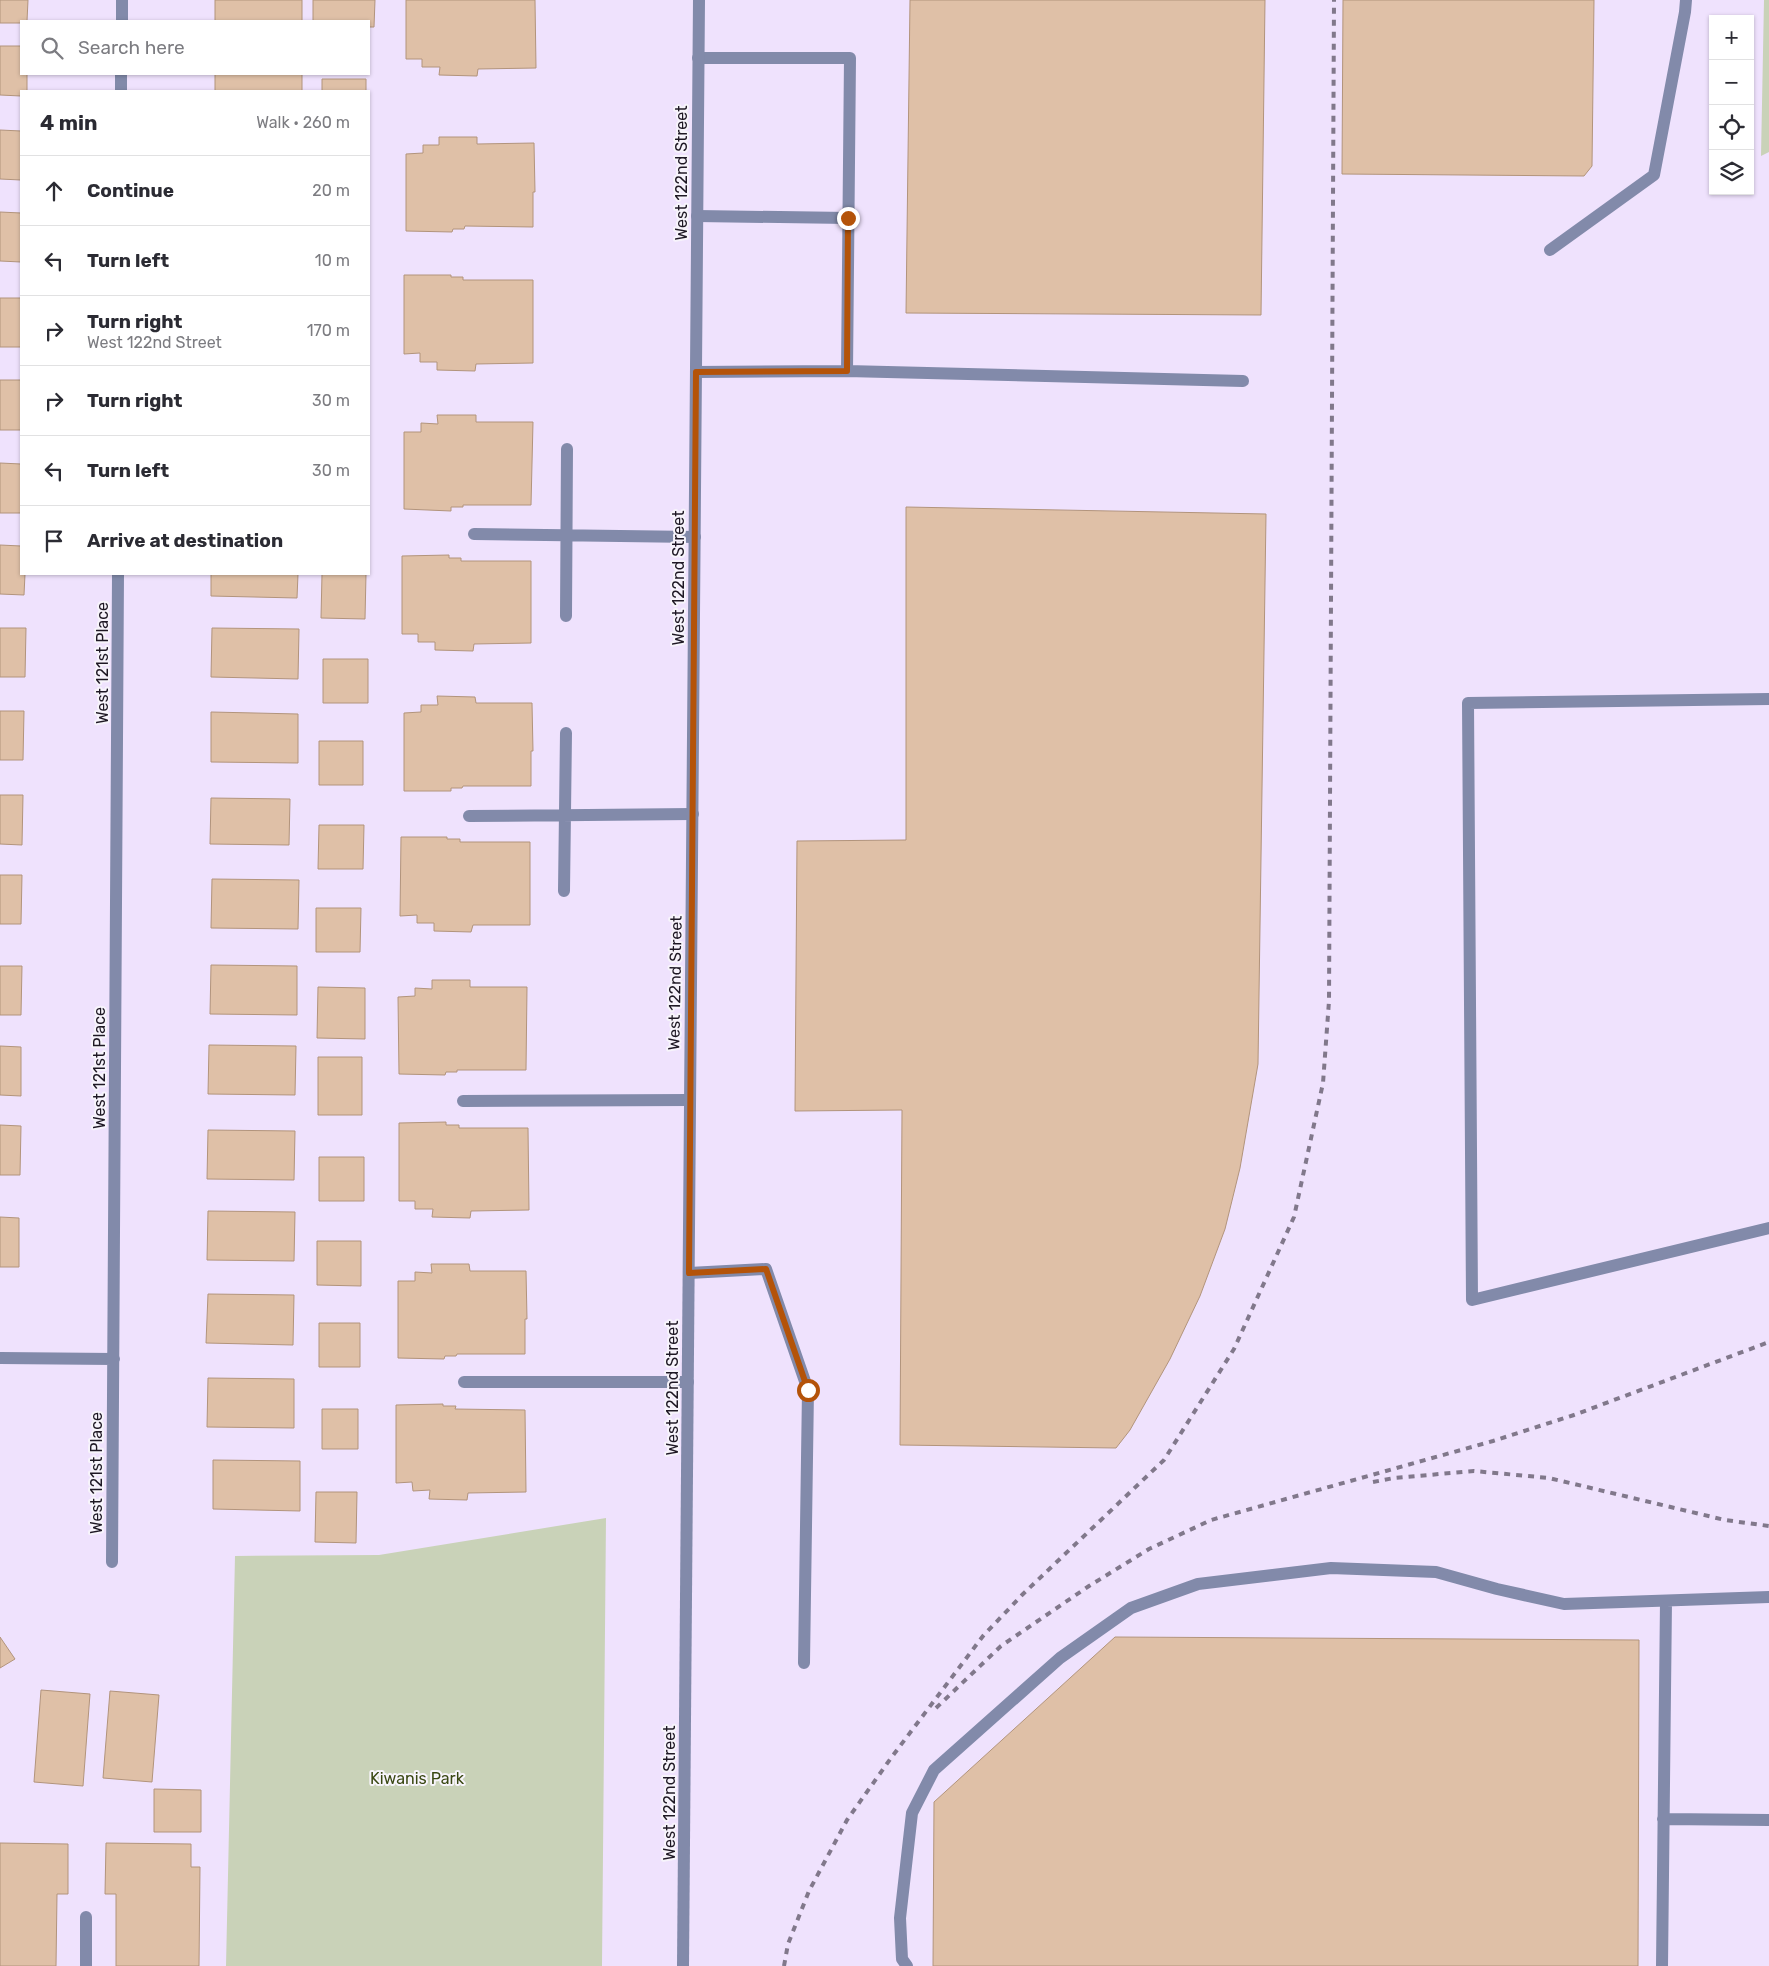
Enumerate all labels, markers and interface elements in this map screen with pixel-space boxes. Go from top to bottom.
map controls [1709,15,1754,195]
button: + [1709,15,1754,60]
search box [20,20,370,75]
icon: search [38,34,66,62]
text: Search here [78,36,185,59]
button: − [1709,60,1754,105]
button: locate [1709,105,1754,150]
street label: West 122nd Street [672,106,691,240]
text: 4 min [40,110,98,135]
text: Walk · 260 m [256,113,350,132]
button: layers [1709,150,1754,195]
icon: ahead [40,177,68,205]
text: Continue [87,179,174,202]
text: 20 m [312,181,350,200]
route end [837,207,860,230]
icon: left [40,247,68,275]
text: Turn left [87,249,169,272]
text: 10 m [315,251,350,270]
text: Turn right [87,310,182,333]
icon: right [40,317,68,345]
text: 170 m [307,321,350,340]
text: West 122nd Street [87,333,222,352]
icon: right [40,387,68,415]
text: Turn right [87,389,182,412]
text: 30 m [312,391,350,410]
icon: left [40,457,68,485]
text: Turn left [87,459,169,482]
text: 30 m [312,461,350,480]
street label: West 122nd Street [669,511,688,645]
icon: arrive [40,527,68,555]
text: Arrive at destination [87,529,283,552]
street label: West 121st Place [93,602,112,724]
street label: West 122nd Street [664,915,686,1051]
street label: West 121st Place [90,1007,109,1129]
street label: West 122nd Street [663,1321,682,1455]
route start [797,1379,820,1402]
street label: West 121st Place [87,1412,106,1534]
street label: West 122nd Street [660,1726,679,1860]
park label: Kiwanis Park [370,1769,465,1788]

